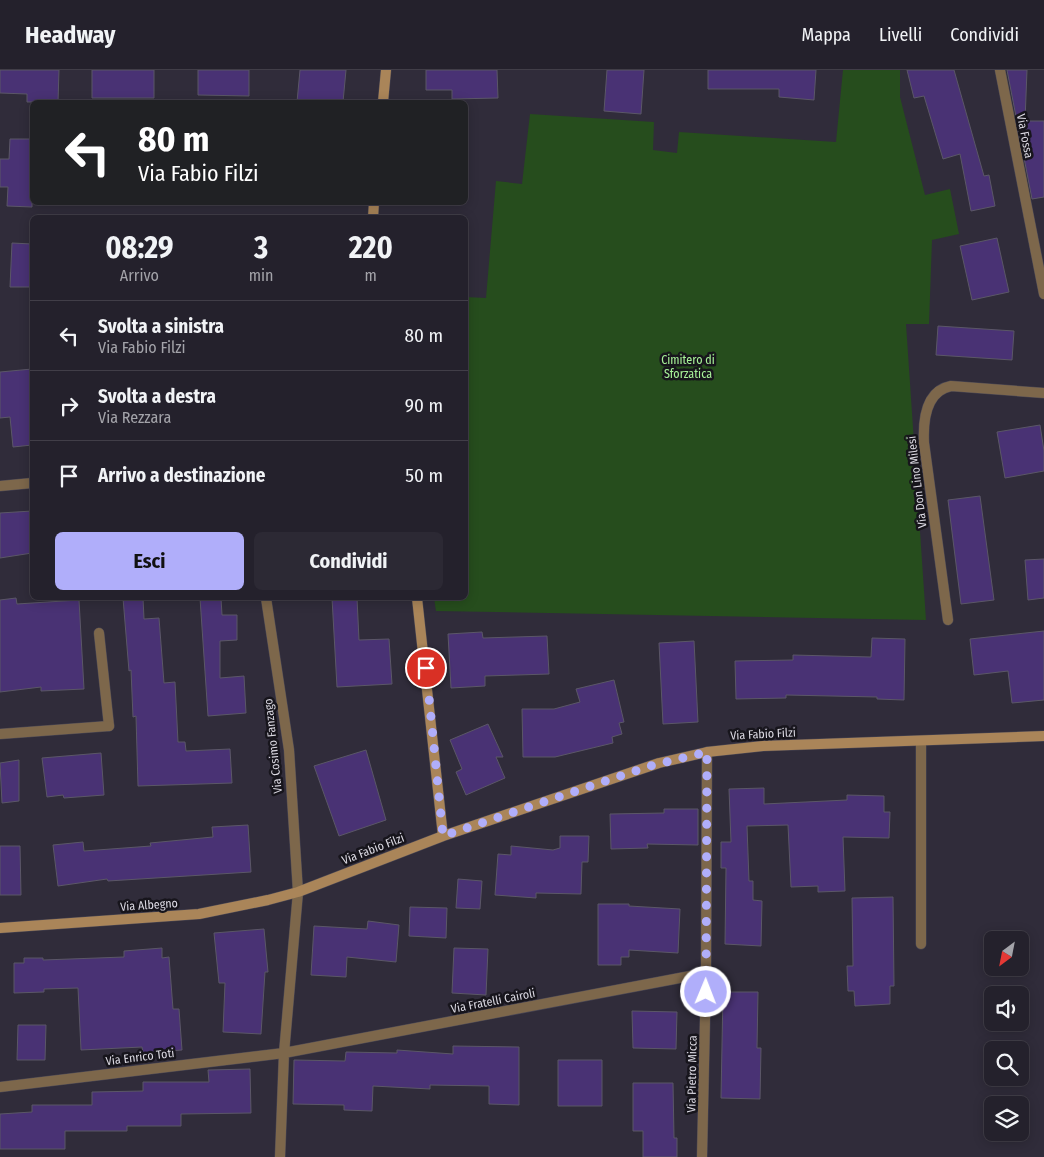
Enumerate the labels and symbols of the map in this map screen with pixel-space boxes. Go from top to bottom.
street label: Via Fossa [1014,113,1036,159]
park label: Cimitero di Sforzatica [661,353,715,381]
street label: Via Don Lino Milesi [904,435,930,529]
pin [405,647,447,689]
street label: Via Cosimo Fanzago [261,698,285,794]
street label: Via Fabio Filzi [730,725,796,743]
street label: Via Fabio Filzi [340,831,406,867]
street label: Via Albegno [120,896,178,914]
north arrow [984,931,1029,976]
position arrow [679,965,731,1017]
street label: Via Fratelli Cairoli [450,986,536,1016]
street label: Via Pietro Micca [684,1035,700,1113]
street label: Via Enrico Toti [105,1046,175,1068]

